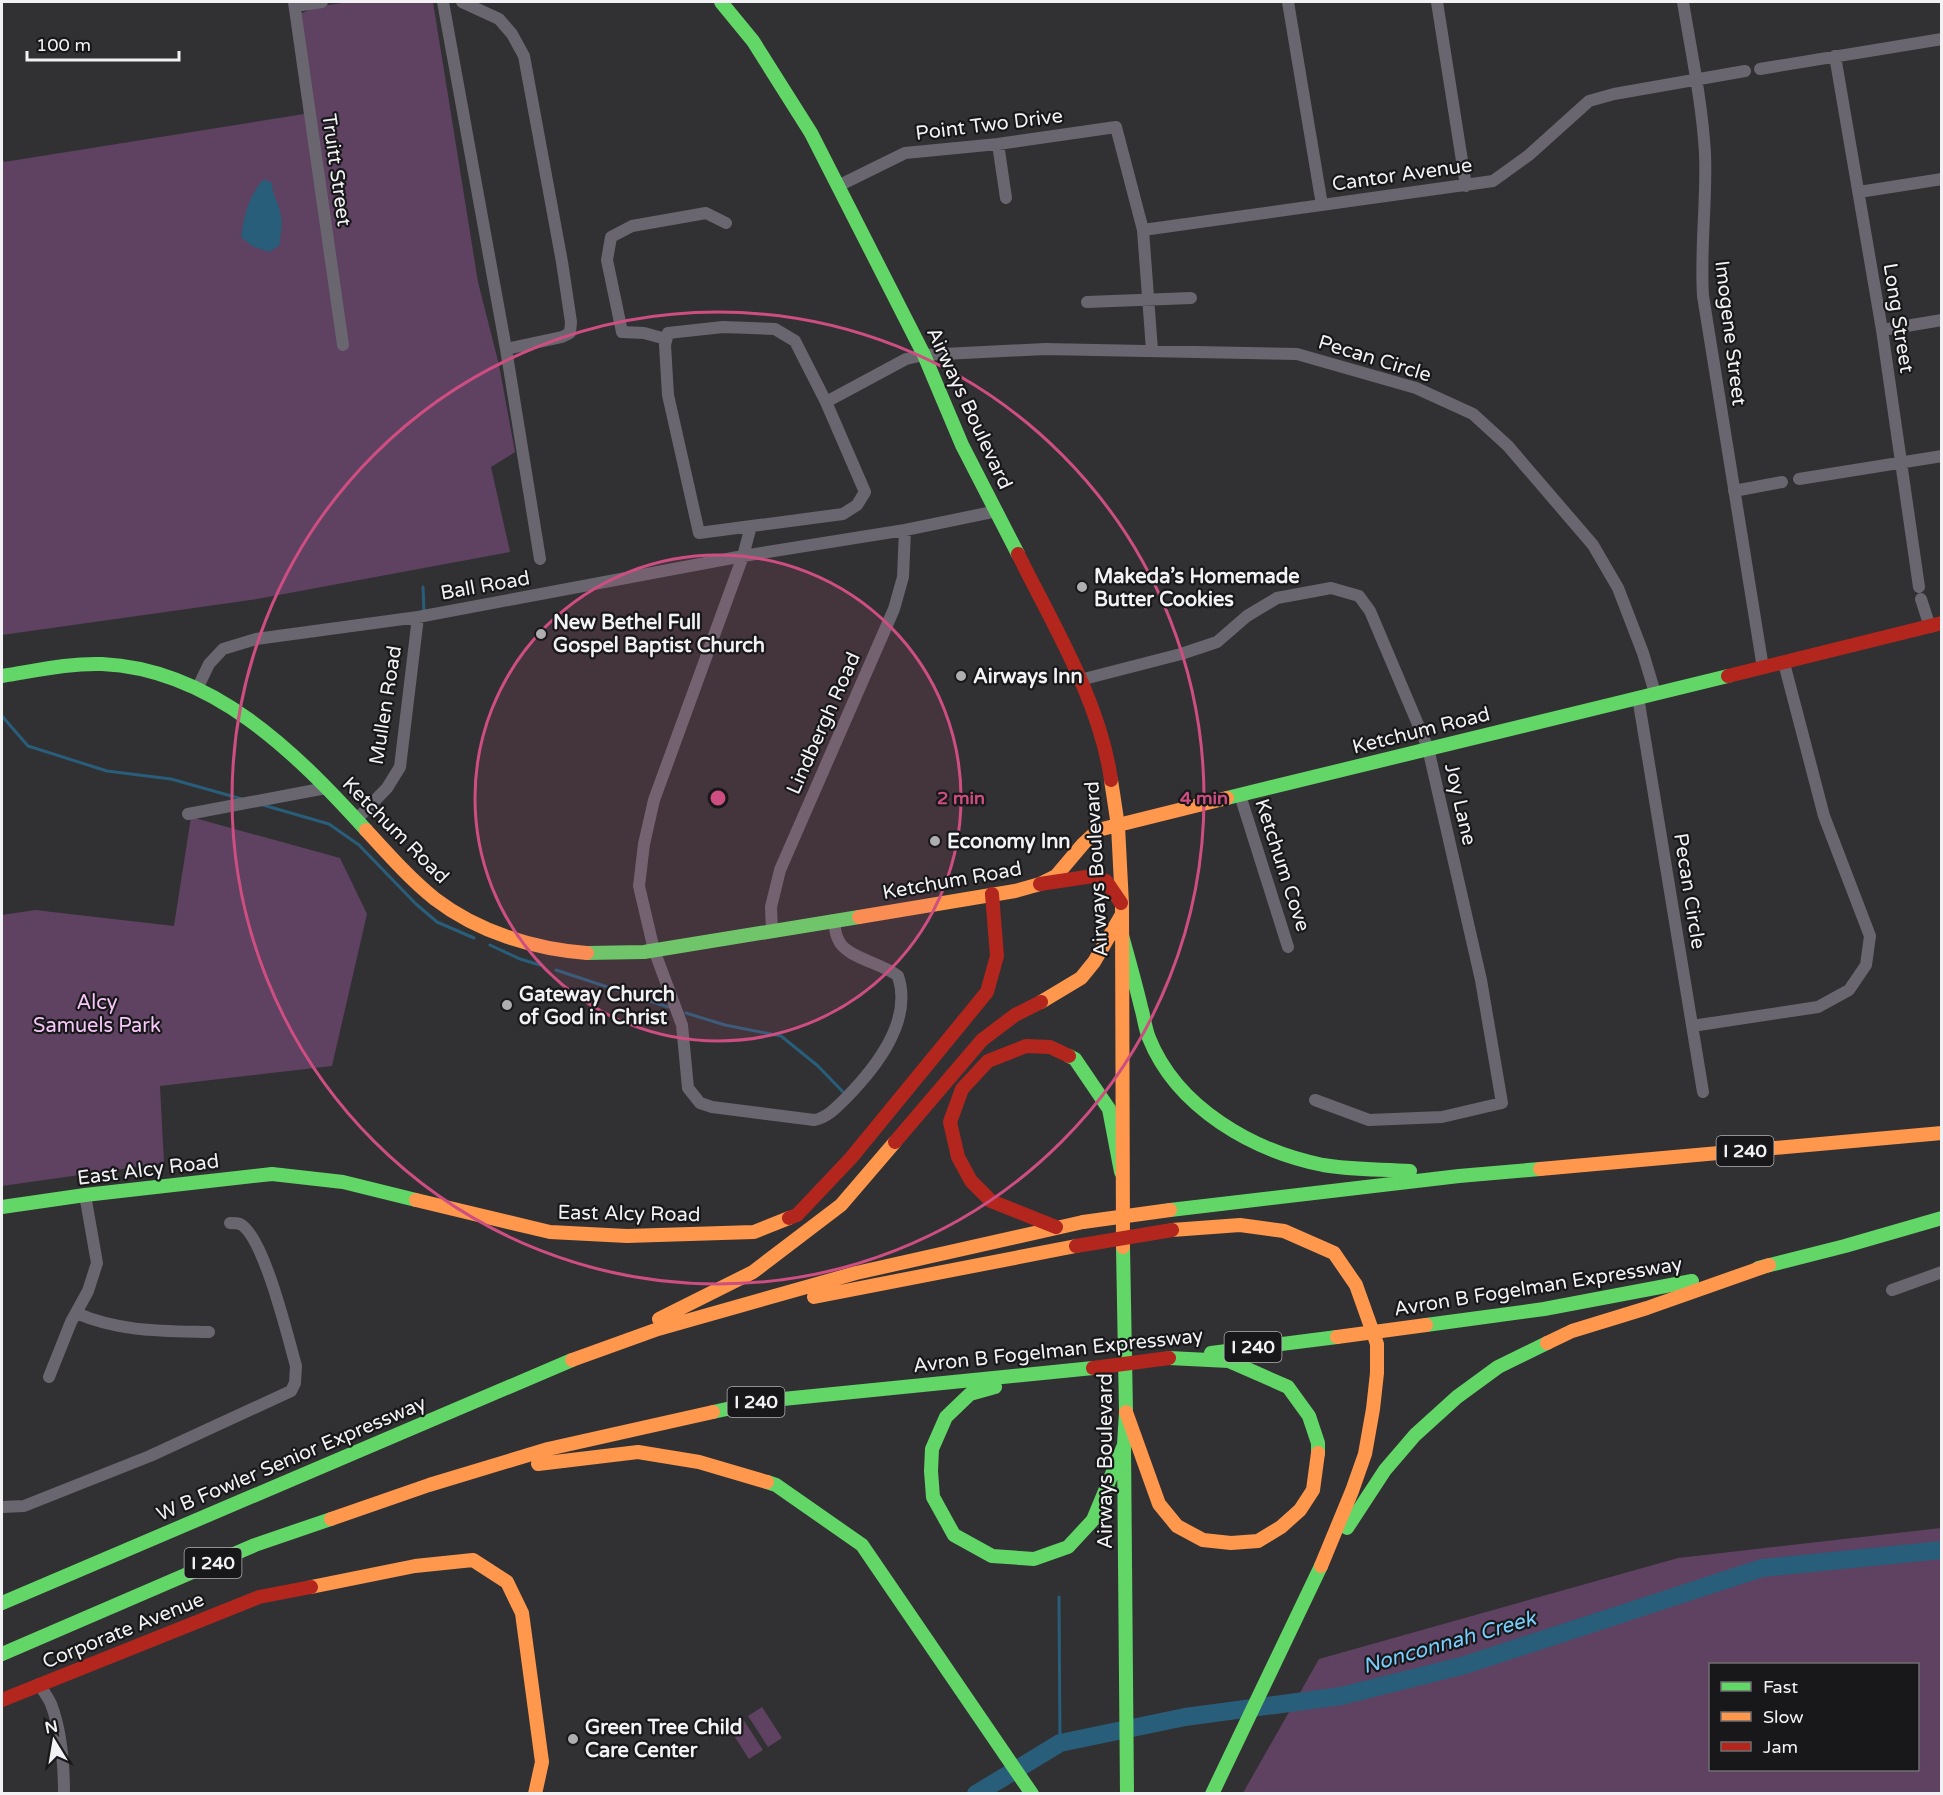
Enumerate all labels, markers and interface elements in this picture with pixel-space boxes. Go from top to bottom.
scale bar [27,24,178,62]
text: 100 m [36,34,91,56]
street label: Point Two Drive [914,104,1064,146]
street label: Truitt Street [316,112,356,228]
street label: Cantor Avenue [1331,153,1474,197]
street label: Imogene Street [1709,259,1751,407]
street label: Long Street [1877,262,1919,375]
street label: Airways Boulevard [921,324,1017,493]
street label: Pecan Circle [1315,330,1434,388]
place label: Makeda’s Homemade Butter Cookies [1094,565,1300,612]
street label: Ball Road [439,566,532,606]
marker: Makeda’s Homemade Butter Cookies [1075,580,1089,594]
place label: New Bethel Full Gospel Baptist Church [553,611,765,658]
marker: New Bethel Full Gospel Baptist Church [534,627,548,641]
street label: Mullen Road [365,644,407,766]
street label: Lindbergh Road [782,649,866,798]
place label: Airways Inn [973,665,1083,689]
marker: Airways Inn [954,669,968,683]
street label: Ketchum Road [1350,702,1493,760]
street label: Joy Lane [1439,761,1481,848]
street label: Ketchum Road [337,772,454,889]
street label: Airways Boulevard [1080,781,1114,957]
text: 2 min [937,787,985,809]
text: 4 min [1180,787,1228,809]
centre of rings [708,788,728,808]
street label: Ketchum Cove [1249,796,1315,935]
place label: Economy Inn [947,830,1071,854]
street label: Pecan Circle [1668,832,1710,951]
marker: Economy Inn [928,834,942,848]
street label: Ketchum Road [881,857,1024,905]
place label: Gateway Church of God in Christ [519,983,675,1030]
park label: Alcy Samuels Park [33,991,161,1038]
marker: Gateway Church of God in Christ [500,998,514,1012]
road number: I 240 [1716,1136,1774,1166]
street label: East Alcy Road [76,1149,220,1191]
street label: East Alcy Road [557,1201,701,1227]
street label: Avron B Fogelman Expressway [1392,1252,1684,1322]
street label: Avron B Fogelman Expressway [912,1324,1205,1378]
road number: I 240 [1224,1332,1282,1362]
street label: Airways Boulevard [1094,1373,1118,1549]
road number: I 240 [728,1387,784,1417]
street label: W B Fowler Senior Expressway [153,1391,430,1527]
road number: I 240 [184,1548,242,1578]
street label: Corporate Avenue [39,1587,208,1674]
water label: Nonconnah Creek [1360,1605,1540,1679]
legend [1709,1663,1919,1771]
text: Fast [1763,1676,1798,1698]
text: Slow [1763,1706,1804,1728]
north arrow [24,1711,84,1771]
text: N [43,1716,60,1738]
place label: Green Tree Child Care Center [585,1716,742,1763]
marker: Green Tree Child Care Center [566,1732,580,1746]
text: Jam [1763,1736,1798,1758]

